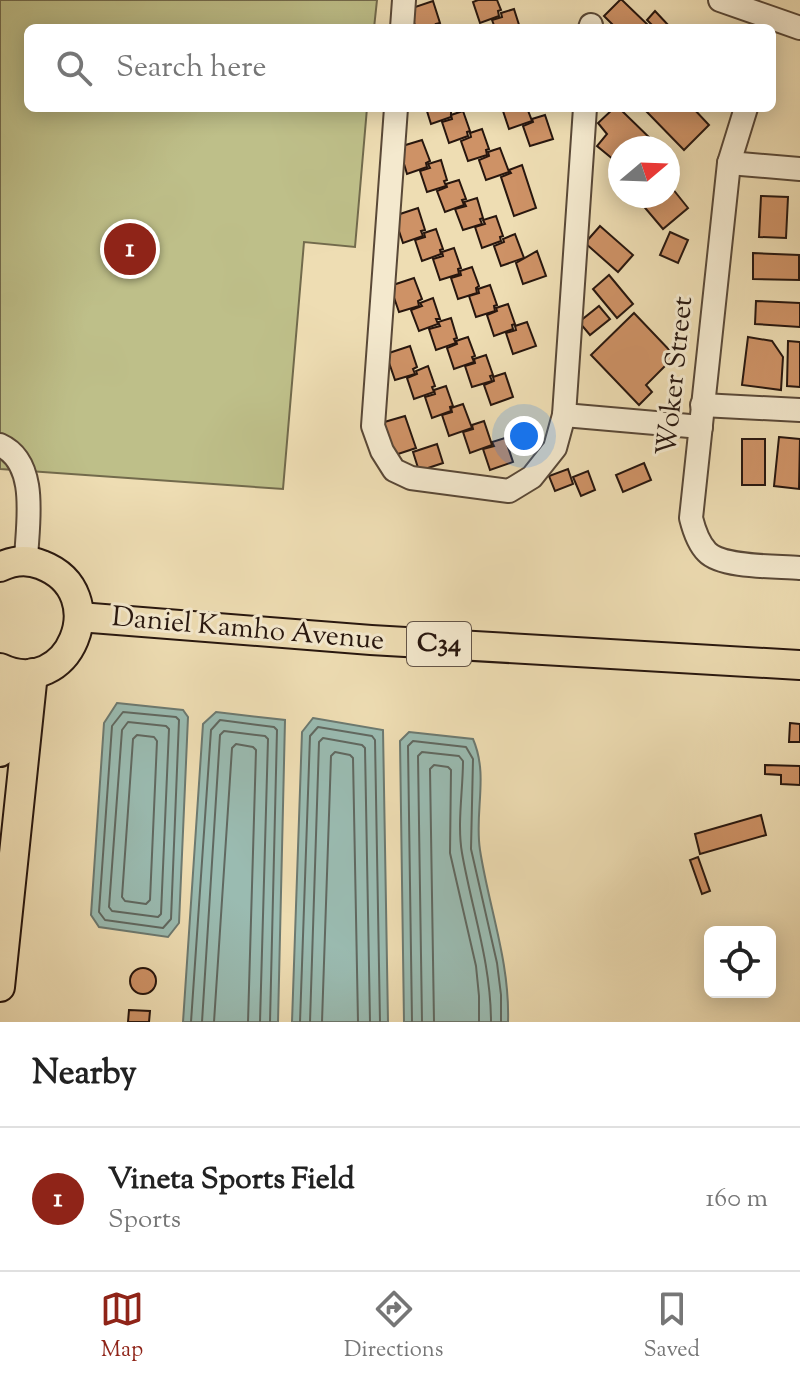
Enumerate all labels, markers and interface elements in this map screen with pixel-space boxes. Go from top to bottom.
search box [24,24,776,112]
icon: search [52,46,96,90]
text: Search here [116,47,266,90]
north arrow [608,136,680,208]
pin: 1 [104,219,156,279]
street label: Woker Street [648,294,704,458]
your location [504,416,544,456]
street label: Daniel Kamho Avenue [110,598,386,662]
road number: C34 [407,622,471,666]
map controls [704,926,776,998]
button: locate [704,926,776,998]
text: Nearby [32,1050,137,1099]
text: Vineta Sports Field [108,1159,355,1202]
text: 1 [54,1181,62,1218]
text: 160 m [705,1181,768,1218]
text: Sports [108,1202,181,1239]
tab: Map [100,1287,144,1367]
tab: Directions [344,1287,443,1367]
tab: Saved [643,1287,700,1367]

